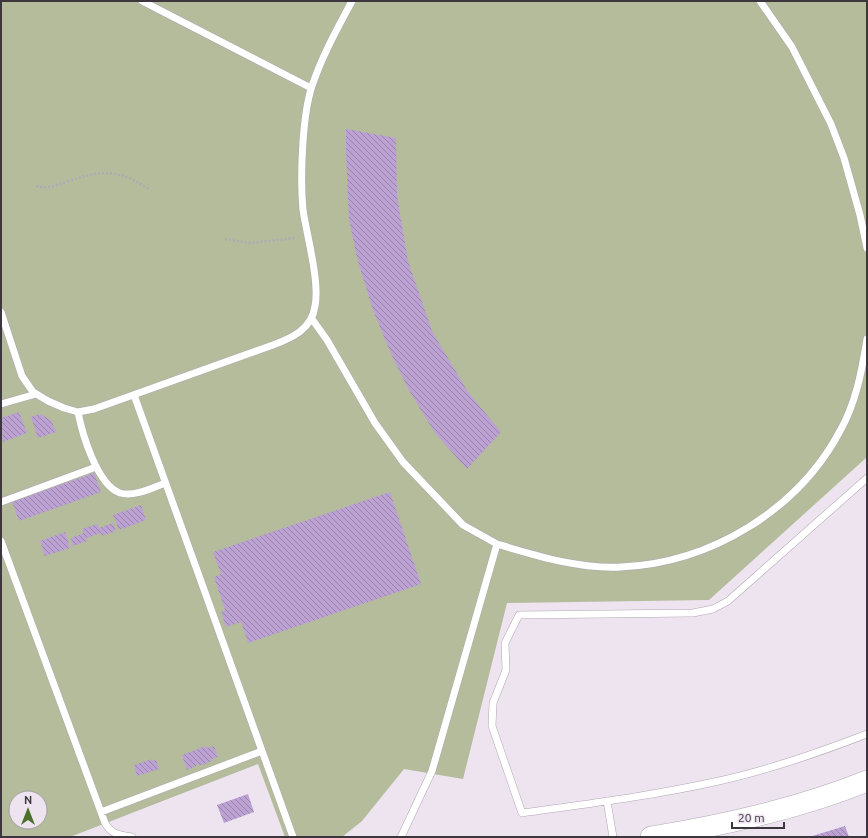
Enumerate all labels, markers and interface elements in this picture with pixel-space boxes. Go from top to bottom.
north arrow [8,790,48,830]
text: N [24,794,32,806]
scale bar [732,804,784,830]
text: 20 m [738,811,765,824]

